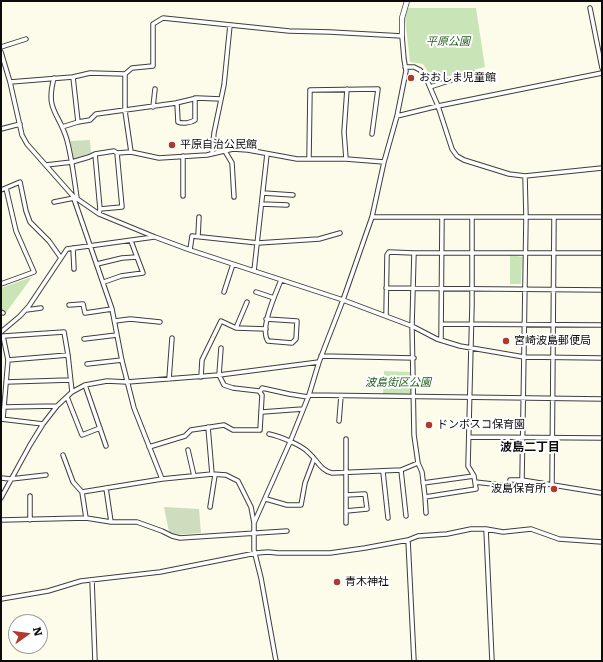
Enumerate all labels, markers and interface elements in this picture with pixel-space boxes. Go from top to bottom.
park label: 平原公園 [426,35,470,49]
place label: おおしま児童館 [419,71,496,85]
marker: おおしま児童館 [406,73,416,83]
place label: 平原自治公民館 [180,138,257,152]
marker: 平原自治公民館 [167,140,177,150]
place label: 宮崎波島郵便局 [514,334,591,348]
marker: 宮崎波島郵便局 [501,336,511,346]
park label: 波島街区公園 [365,376,431,390]
place label: ドンボスコ保育園 [437,418,525,432]
marker: ドンボスコ保育園 [424,420,434,430]
district label: 波島二丁目 [500,440,560,454]
place label: 波島保育所 [491,482,546,496]
marker: 波島保育所 [549,484,559,494]
place label: 青木神社 [345,575,389,589]
marker: 青木神社 [332,577,342,587]
north arrow [8,614,48,654]
text: N [30,625,48,638]

